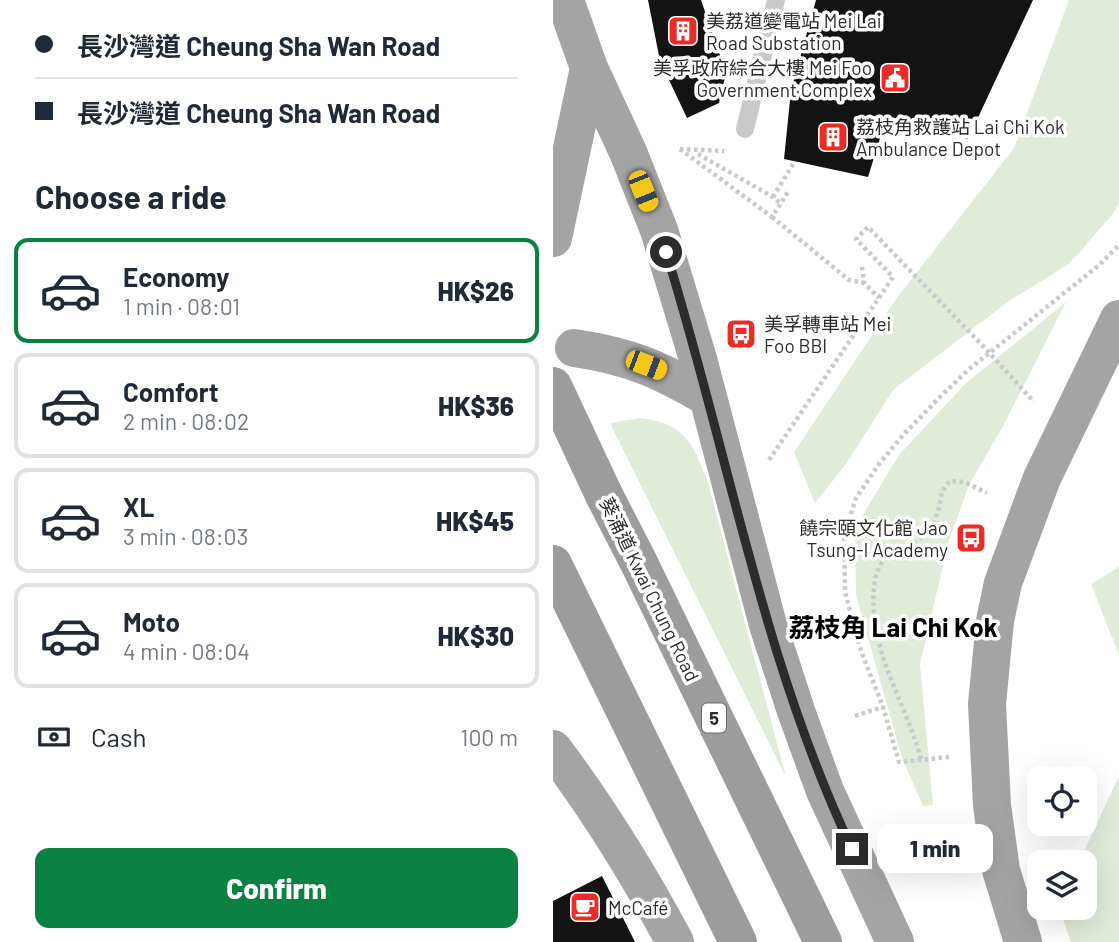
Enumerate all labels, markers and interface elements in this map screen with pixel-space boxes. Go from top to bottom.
place label: 美荔道變電站 Mei Lai Road Substation [706,9,882,54]
building icon: 美荔道變電站 Mei Lai Road Substation [666,14,700,48]
text: 長沙灣道 Cheung Sha Wan Road [77,30,440,61]
place label: 美孚政府綜合大樓 Mei Foo Government Complex [653,56,872,101]
public building icon: 美孚政府綜合大樓 Mei Foo Government Complex [878,61,912,95]
text: 長沙灣道 Cheung Sha Wan Road [77,97,440,128]
place label: 荔枝角救護站 Lai Chi Kok Ambulance Depot [856,115,1065,160]
building icon: 荔枝角救護站 Lai Chi Kok Ambulance Depot [816,120,850,154]
car [626,168,661,214]
text: Choose a ride [35,177,227,215]
route start [650,236,682,268]
icon: car [39,259,102,322]
text: Economy [123,261,229,292]
text: HK$26 [438,275,514,306]
text: 1 min · 08:01 [123,292,240,320]
place label: 美孚轉車站 Mei Foo BBI [764,312,891,357]
bus stop icon: 美孚轉車站 Mei Foo BBI [724,317,758,351]
car [623,348,670,382]
icon: car [39,374,102,437]
text: Comfort [123,376,219,407]
text: HK$36 [438,390,514,421]
text: 2 min · 08:02 [123,407,249,435]
icon: car [39,489,102,552]
text: XL [123,491,154,522]
street label: 葵涌道 Kwai Chung Road [595,493,705,685]
text: HK$45 [436,505,514,536]
place label: 饒宗頤文化館 Jao Tsung-I Academy [799,516,948,561]
bus stop icon: 饒宗頤文化館 Jao Tsung-I Academy [954,521,988,555]
text: 3 min · 08:03 [123,522,248,550]
icon: car [39,604,102,667]
text: Moto [123,606,180,637]
district label: 荔枝角 Lai Chi Kok [788,611,998,642]
text: HK$30 [437,620,514,651]
text: 4 min · 08:04 [123,637,250,665]
road number: 5 [702,704,726,732]
icon: cash [35,718,73,756]
text: Cash [91,721,146,752]
text: 100 m [460,723,518,751]
map controls [1027,766,1097,920]
button: locate [1027,766,1097,836]
callout: 1 min [877,824,992,874]
route end [836,833,868,865]
text: 1 min [910,834,960,862]
button: Confirm [35,848,518,928]
button: layers [1027,850,1097,920]
cafe icon: McCafé [568,890,602,924]
place label: McCafé [608,896,669,919]

